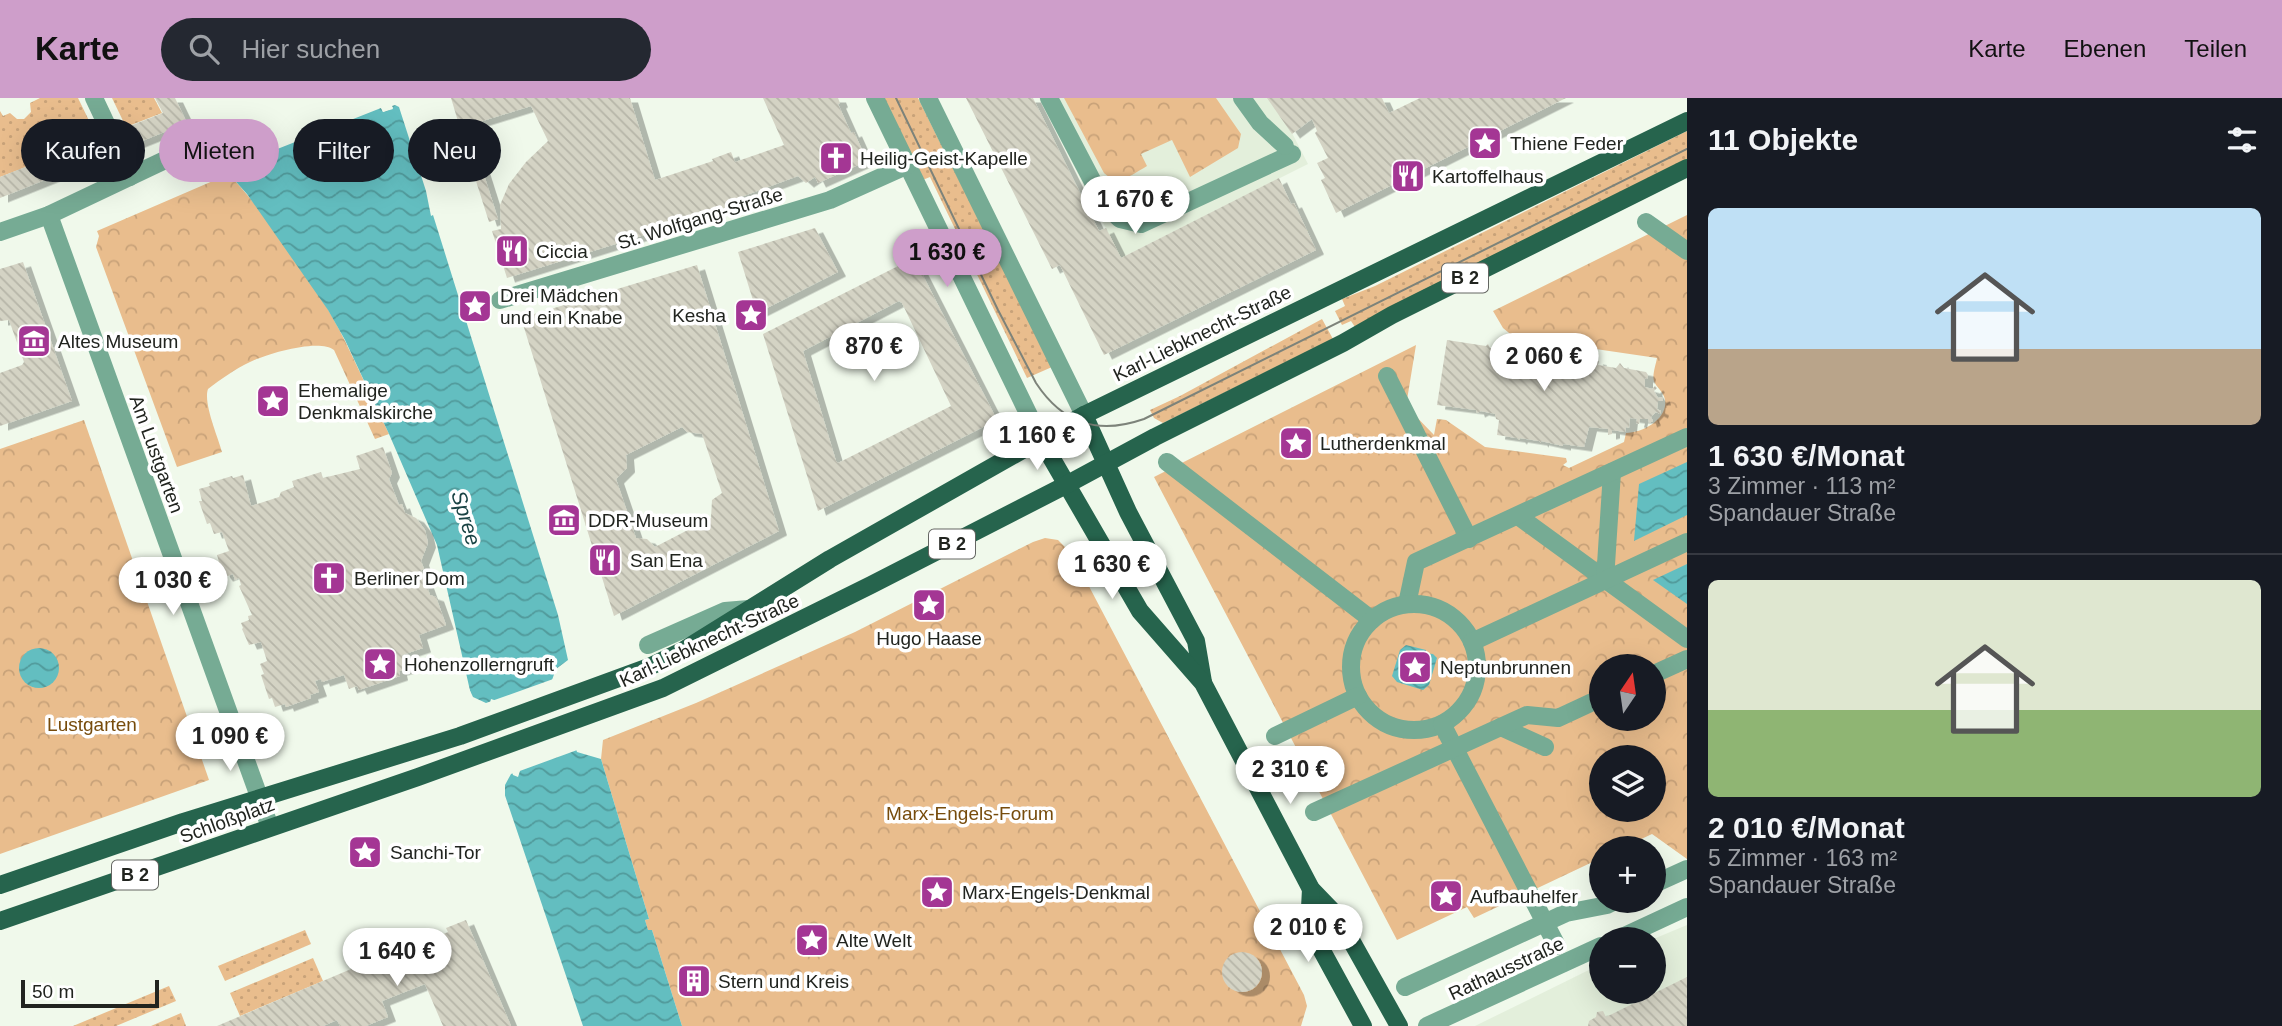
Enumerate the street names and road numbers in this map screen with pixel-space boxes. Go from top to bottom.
street label: St. Wolfgang-Straße [615,183,785,254]
road number: B 2 [1442,264,1488,293]
street label: Karl-Liebknecht-Straße [1110,281,1295,386]
street label: Am Lustgarten [126,393,188,516]
road number: B 2 [929,530,975,559]
street label: Karl-Liebknecht-Straße [616,590,802,691]
street label: Schloßplatz [177,794,277,847]
road number: B 2 [112,860,158,890]
street label: Rathausstraße [1445,933,1567,1004]

